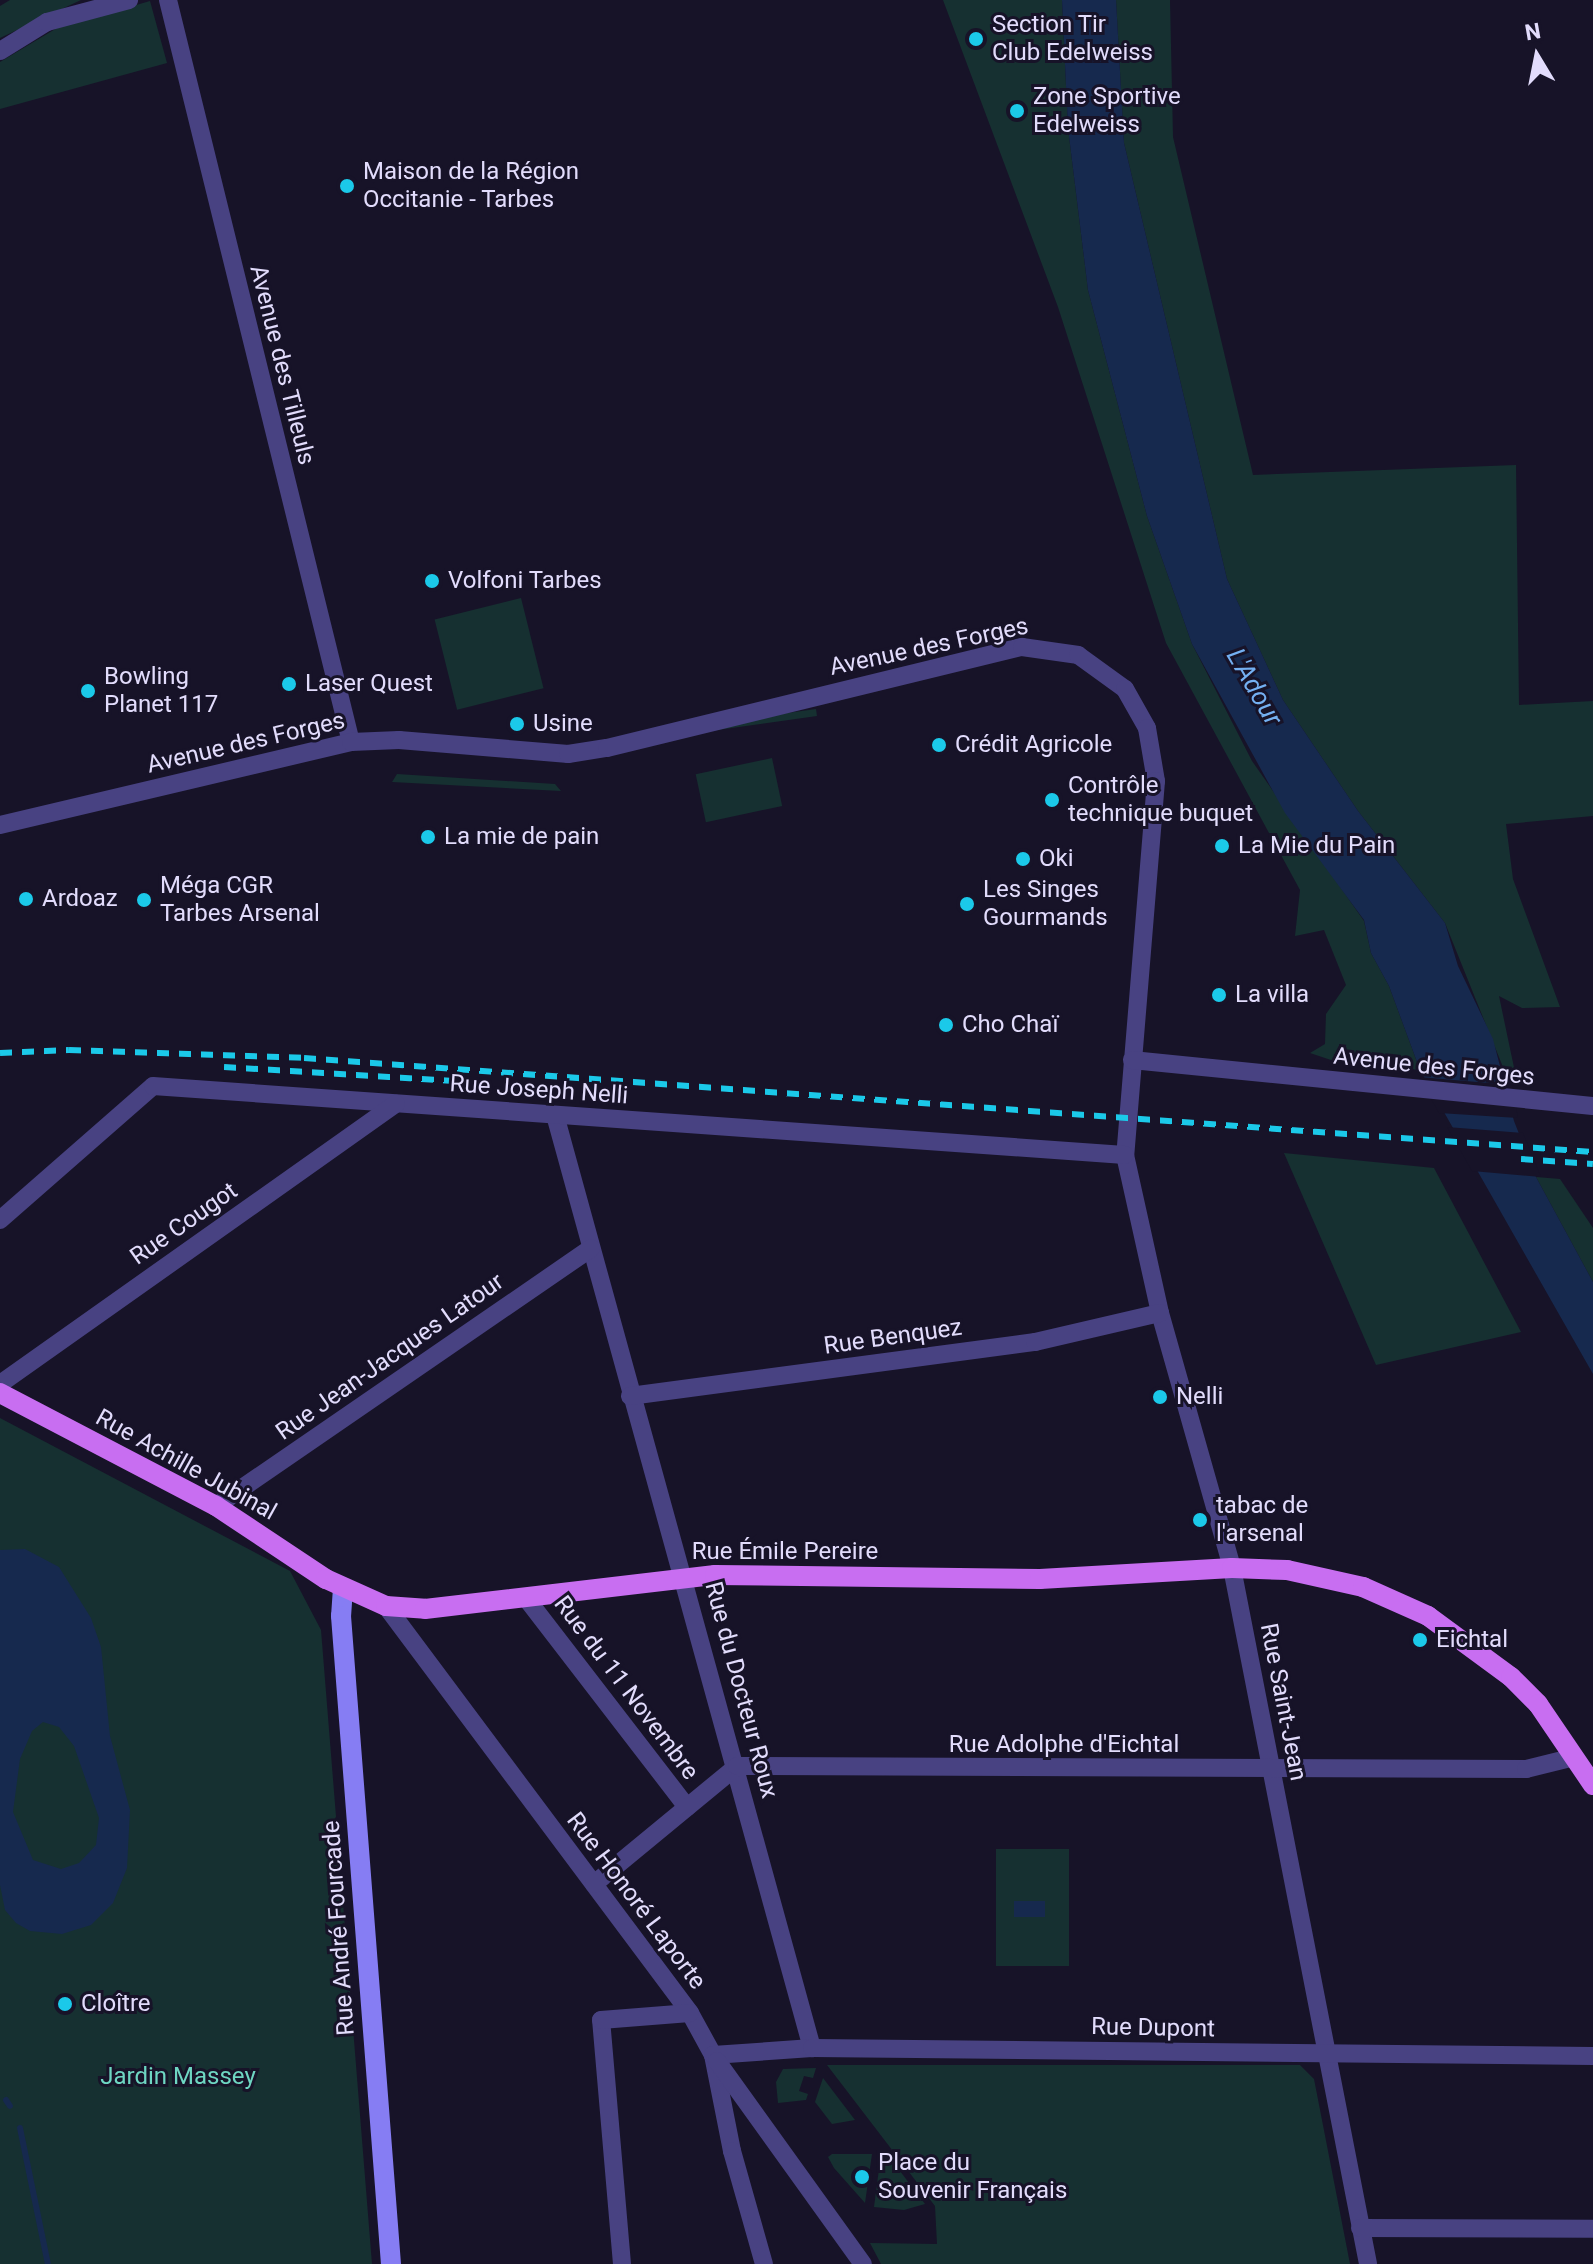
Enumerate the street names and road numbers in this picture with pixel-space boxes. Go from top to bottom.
street label: Avenue des Tilleuls [243,262,321,468]
street label: Avenue des Forges [827,612,1031,682]
street label: Avenue des Forges [144,706,348,780]
street label: Avenue des Forges [1332,1042,1536,1092]
street label: Rue Joseph Nelli [449,1069,629,1111]
street label: Rue Cougot [125,1177,243,1271]
street label: Rue Jean-Jacques Latour [271,1267,509,1447]
street label: Rue Benquez [822,1313,964,1361]
street label: Rue Achille Jubinal [91,1403,281,1527]
street label: Rue Émile Pereire [692,1538,878,1566]
street label: Rue du Docteur Roux [698,1579,784,1801]
street label: Rue du 11 Novembre [548,1591,704,1785]
street label: Rue Saint-Jean [1254,1621,1312,1783]
street label: Rue Adolphe d'Eichtal [949,1731,1179,1759]
street label: Rue Honoré Laporte [560,1807,712,1995]
street label: Rue André Fourcade [317,1820,361,2036]
street label: Rue Dupont [1091,2013,1215,2043]

